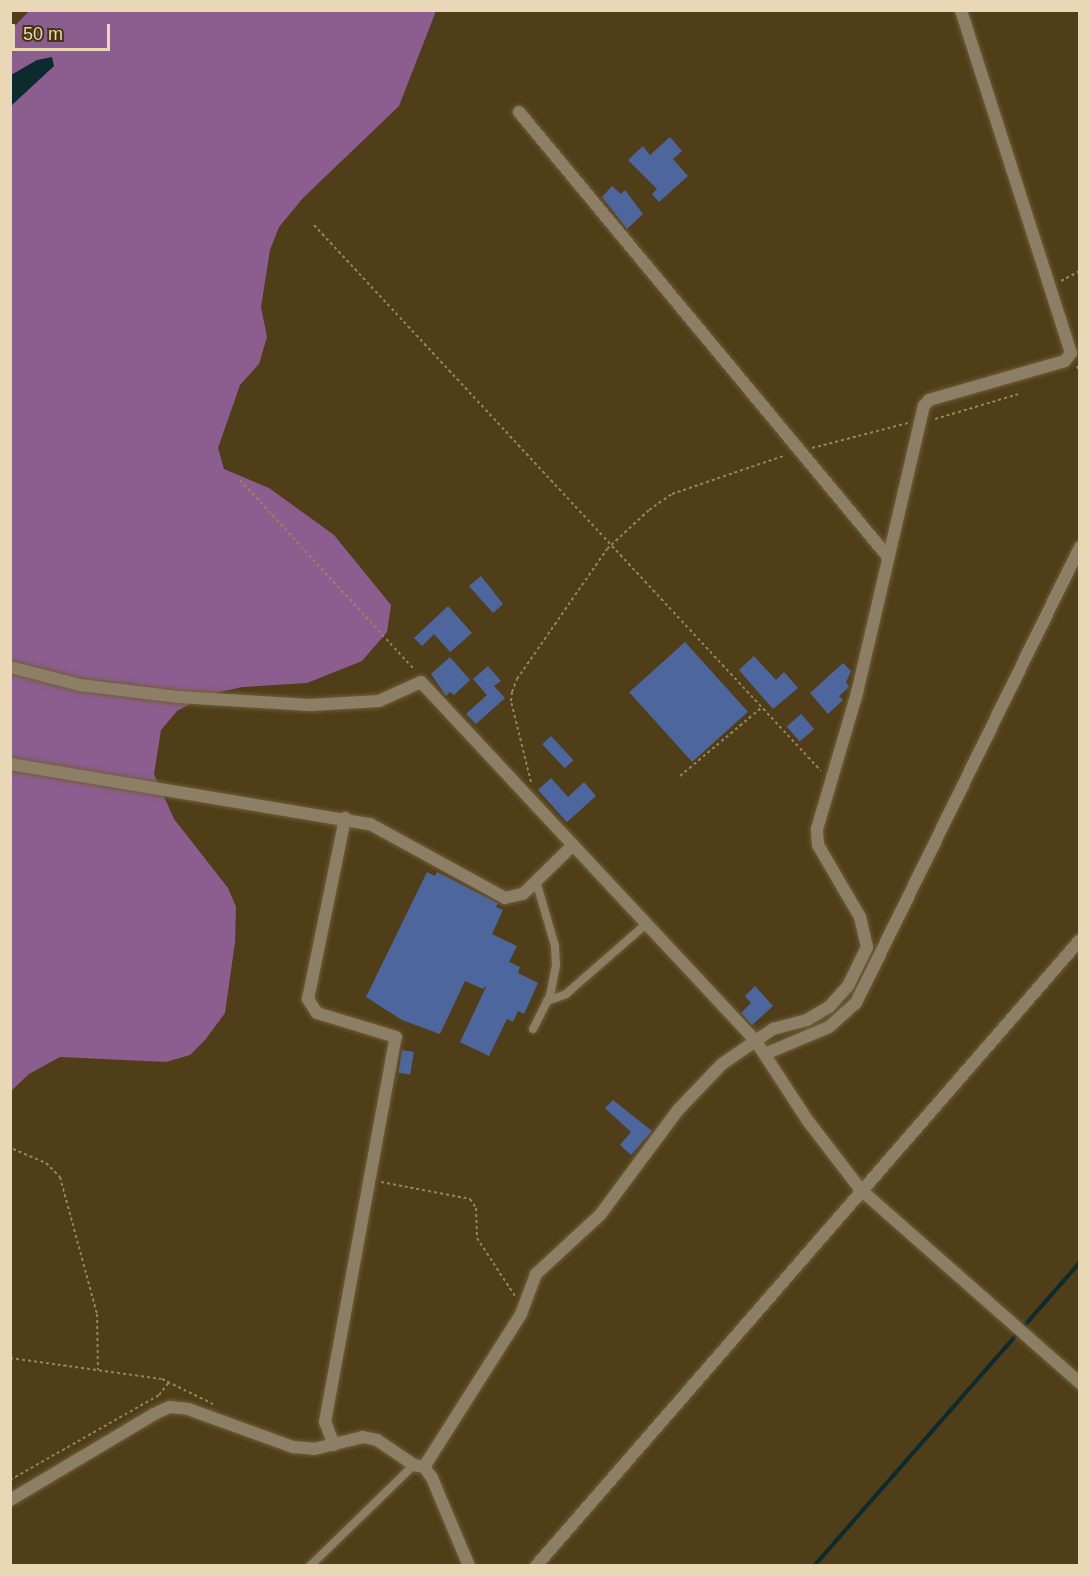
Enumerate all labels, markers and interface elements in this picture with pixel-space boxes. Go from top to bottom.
scale bar [15,12,112,50]
text: 50 m [23,24,63,44]

